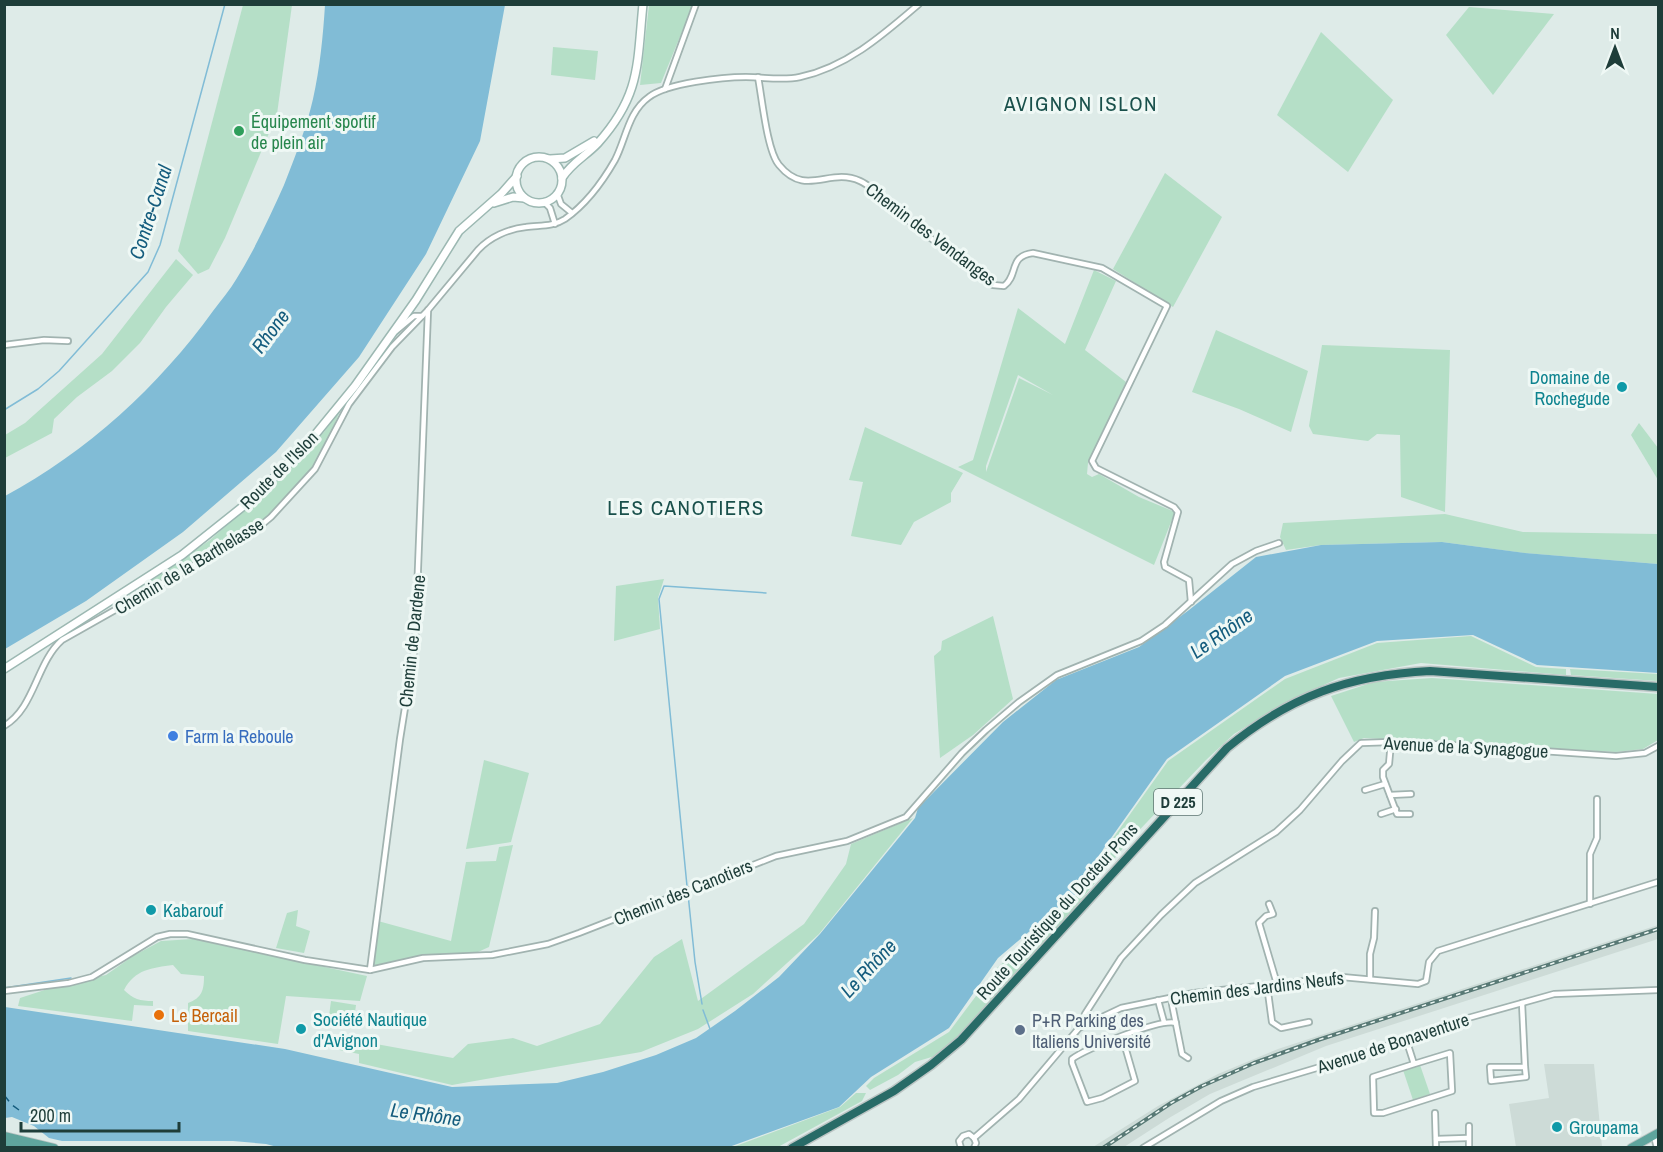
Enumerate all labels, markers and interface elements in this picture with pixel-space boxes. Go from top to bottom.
north arrow [1585,18,1645,78]
text: N [1610,22,1620,44]
district label: AVIGNON ISLON [1003,89,1158,118]
place label: Équipement sportif de plein air [251,109,377,155]
marker: Équipement sportif de plein air [232,124,246,138]
water label: Contre-Canal [122,161,178,263]
street label: Chemin des Vendanges [861,177,1001,291]
water label: Rhone [245,304,295,358]
place label: Domaine de Rochegude [1530,365,1610,411]
marker: Domaine de Rochegude [1615,380,1629,394]
street label: Route de l'Islon [234,425,324,515]
district label: LES CANOTIERS [607,493,765,522]
street label: Chemin de la Barthelasse [110,512,268,620]
street label: Chemin de Dardene [393,574,431,708]
water label: Le Rhône [1184,602,1258,664]
place label: Farm la Reboule [185,724,293,749]
marker: Farm la Reboule [166,729,180,743]
street label: Avenue de la Synagogue [1382,730,1549,764]
road number: D 225 [1154,789,1202,815]
street label: Route Touristique du Docteur Pons [971,817,1143,1005]
street label: Chemin des Canotiers [610,853,756,931]
place label: Kabarouf [163,898,224,923]
marker: Kabarouf [144,903,158,917]
water label: Le Rhône [834,933,902,1003]
street label: Chemin des Jardins Neufs [1169,965,1345,1011]
place label: Le Bercail [171,1003,237,1028]
place label: Société Nautique d'Avignon [313,1007,427,1053]
street label: Avenue de Bonaventure [1313,1007,1472,1080]
marker: Le Bercail [152,1008,166,1022]
place label: P+R Parking des Italiens Université [1032,1008,1151,1054]
marker: Société Nautique d'Avignon [294,1022,308,1036]
marker: P+R Parking des Italiens Université [1013,1023,1027,1037]
scale bar [21,1095,178,1133]
water label: Le Rhône [389,1096,463,1132]
text: 200 m [30,1103,71,1128]
place label: Groupama [1569,1115,1639,1140]
marker: Groupama [1550,1120,1564,1134]

